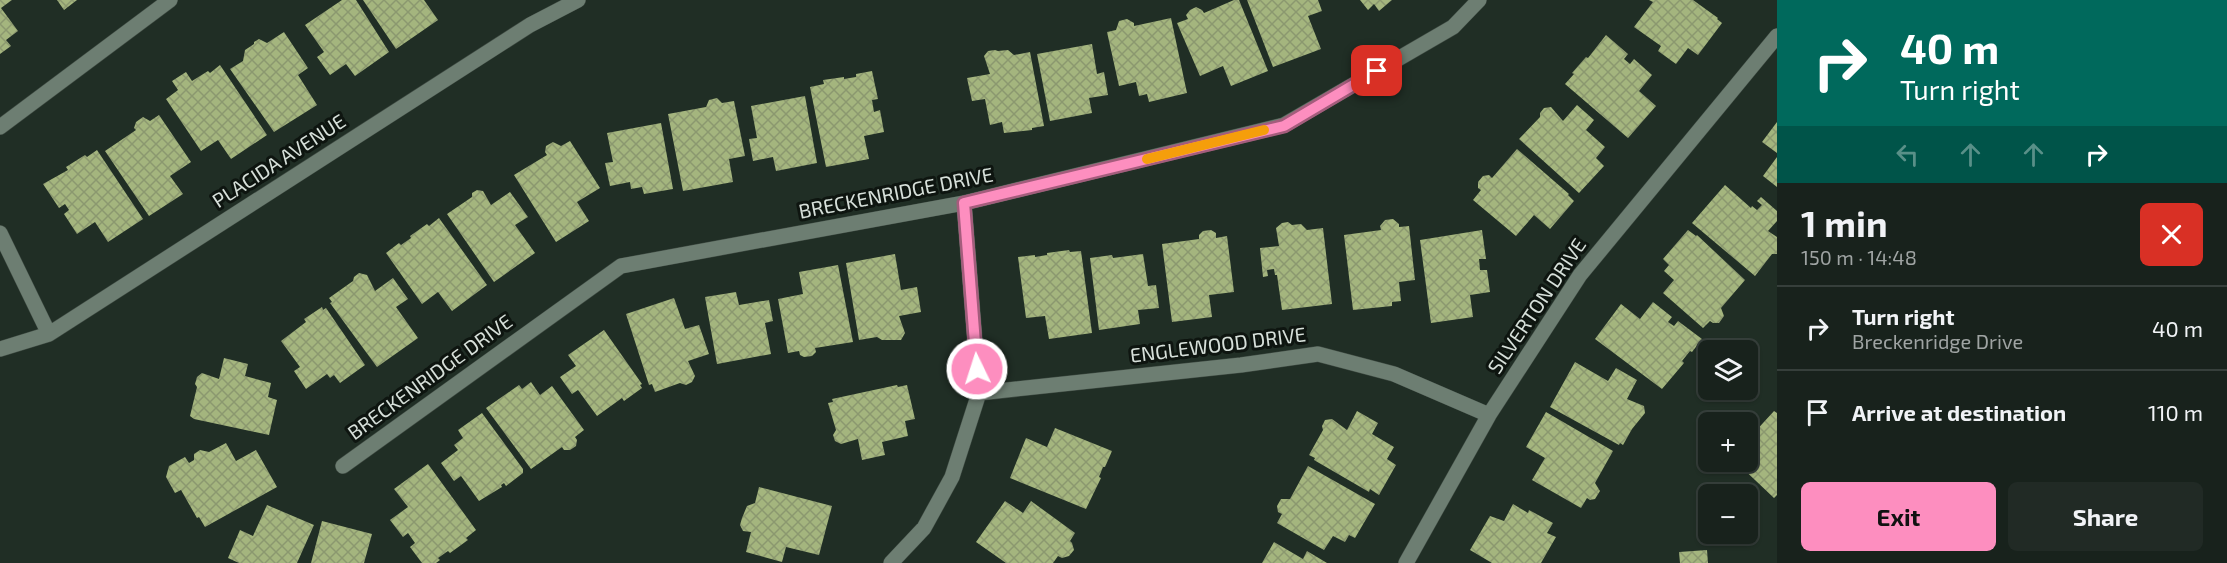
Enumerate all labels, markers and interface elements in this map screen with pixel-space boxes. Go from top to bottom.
text: 40 m [1900,22,1999,72]
icon: right [1801,24,1879,102]
pin [1351,45,1402,96]
icon: arrive [1360,54,1393,87]
text: Turn right [1900,73,2020,105]
street label: PLACIDA AVENUE [207,108,350,212]
icon: left [1891,138,1924,171]
icon: ahead [1954,138,1987,171]
icon: ahead [2017,138,2050,171]
icon: right [2080,138,2113,171]
street label: BRECKENRIDGE DRIVE [797,161,995,223]
text: 1 min [1801,201,1888,244]
button: close [2140,203,2203,266]
street label: SILVERTON DRIVE [1482,233,1590,378]
text: 150 m · 14:48 [1801,245,1917,269]
text: Turn right [1852,303,1954,329]
street label: BRECKENRIDGE DRIVE [342,308,516,444]
icon: right [1801,312,1834,345]
text: 40 m [2152,315,2203,341]
street label: ENGLEWOOD DRIVE [1129,321,1307,367]
text: Breckenridge Drive [1852,329,2023,353]
position arrow [945,337,1009,401]
map controls [1698,340,1758,544]
button: layers [1698,340,1758,400]
icon: arrive [1801,396,1834,429]
text: Arrive at destination [1852,399,2066,425]
text: 110 m [2148,399,2203,425]
button: + [1698,412,1758,472]
button: Exit [1801,482,1996,551]
button: Share [2008,482,2203,551]
button: − [1698,484,1758,544]

